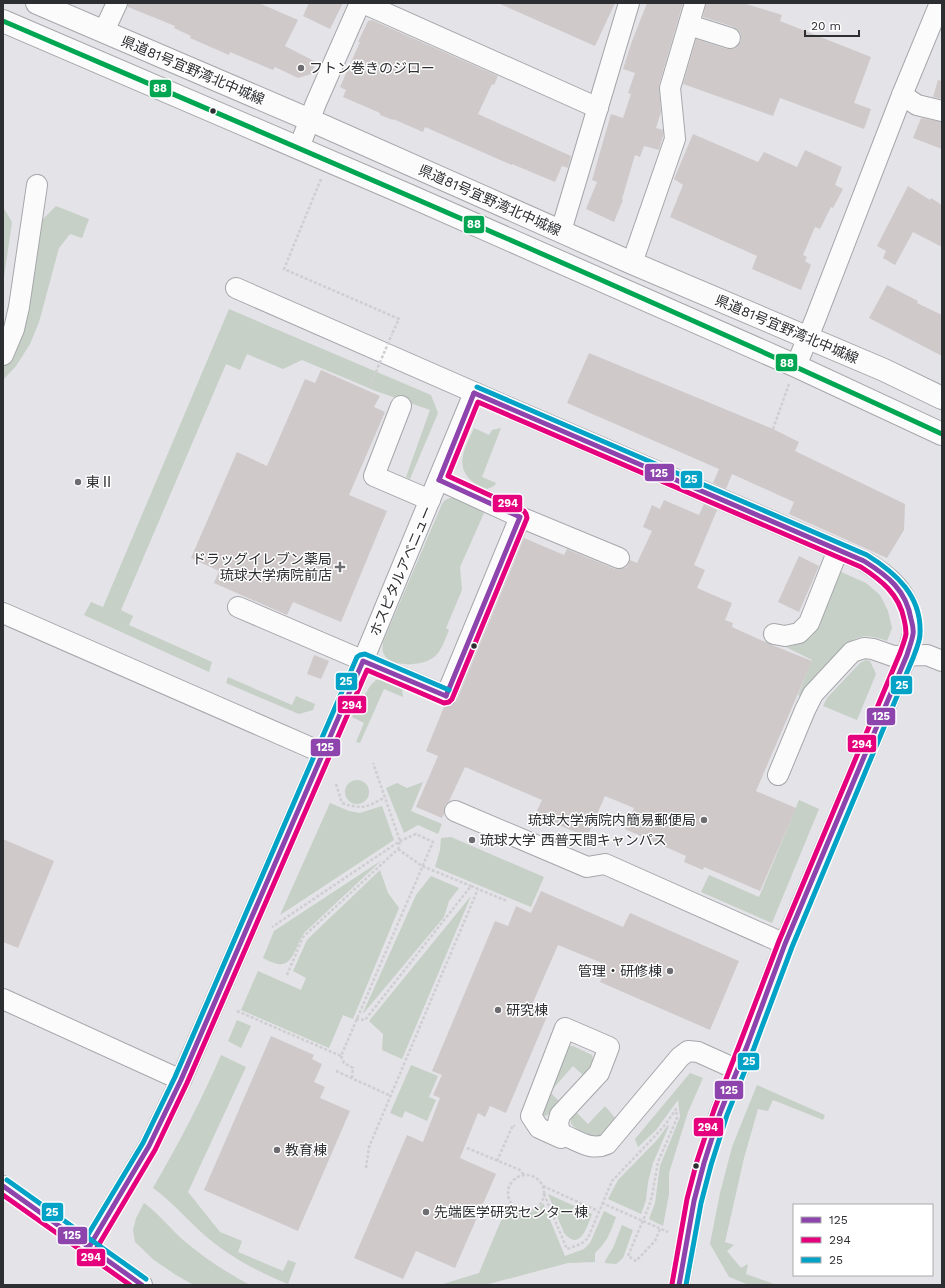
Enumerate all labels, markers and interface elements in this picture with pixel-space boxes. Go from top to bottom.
scale bar [805,12,859,38]
text: 20 m [811,19,841,33]
street label: 県道81号宜野湾北中城線 [119,33,267,107]
place label: フトン巻きのジロー [309,60,435,76]
marker: フトン巻きのジロー [296,63,306,73]
line badge: 88 [149,79,172,98]
text: 88 [153,82,167,95]
unlabelled marker [208,106,218,116]
street label: 県道81号宜野湾北中城線 [416,161,564,239]
line badge: 88 [463,215,485,234]
text: 88 [467,218,481,231]
street label: 県道81号宜野湾北中城線 [713,292,861,366]
line badge: 88 [775,353,798,372]
text: 88 [780,357,794,370]
line badge: 125 [644,463,675,482]
text: 125 [650,467,668,480]
line badge: 25 [680,470,703,489]
text: 25 [685,473,697,486]
place label: 東Ⅱ [86,474,114,490]
marker: 東Ⅱ [73,477,83,487]
line badge: 294 [492,494,523,513]
text: 294 [498,497,518,510]
street label: ホスピタルアベニュー [366,504,436,638]
place label: ドラッグイレブン薬局 琉球大学病院前店 [192,551,332,583]
marker: ドラッグイレブン薬局 琉球大学病院前店 [335,562,345,572]
unlabelled marker [469,641,479,651]
line badge: 25 [335,672,358,691]
text: 25 [340,675,352,688]
line badge: 25 [890,675,913,695]
text: 25 [896,679,908,692]
line badge: 294 [337,695,367,714]
text: 294 [342,699,362,712]
line badge: 125 [866,707,896,726]
text: 125 [872,710,890,723]
line badge: 294 [847,734,877,753]
line badge: 125 [310,738,341,757]
text: 294 [852,738,872,751]
text: 125 [316,741,334,754]
place label: 琉球大学病院内簡易郵便局 [528,812,696,828]
marker: 琉球大学病院内簡易郵便局 [699,815,709,825]
place label: 琉球大学 西普天間キャンパス [480,832,667,848]
marker: 琉球大学 西普天間キャンパス [467,835,477,845]
place label: 管理・研修棟 [578,963,662,979]
marker: 管理・研修棟 [665,966,675,976]
place label: 研究棟 [506,1002,548,1018]
marker: 研究棟 [493,1005,503,1015]
line badge: 25 [737,1052,760,1071]
text: 25 [743,1055,755,1068]
line badge: 125 [714,1080,744,1100]
text: 125 [720,1084,738,1097]
line badge: 294 [693,1117,724,1137]
text: 294 [698,1121,718,1134]
place label: 教育棟 [285,1142,327,1158]
marker: 教育棟 [272,1145,282,1155]
unlabelled marker [691,1161,701,1171]
line badge: 25 [41,1202,64,1222]
place label: 先端医学研究センター棟 [434,1204,588,1220]
legend [793,1204,933,1276]
text: 25 [46,1206,58,1219]
marker: 先端医学研究センター棟 [421,1207,431,1217]
text: 125 [829,1213,848,1227]
line badge: 125 [57,1226,88,1245]
text: 125 [63,1229,81,1242]
text: 294 [829,1233,851,1247]
line badge: 294 [76,1248,106,1267]
text: 294 [81,1251,101,1264]
text: 25 [829,1253,843,1267]

